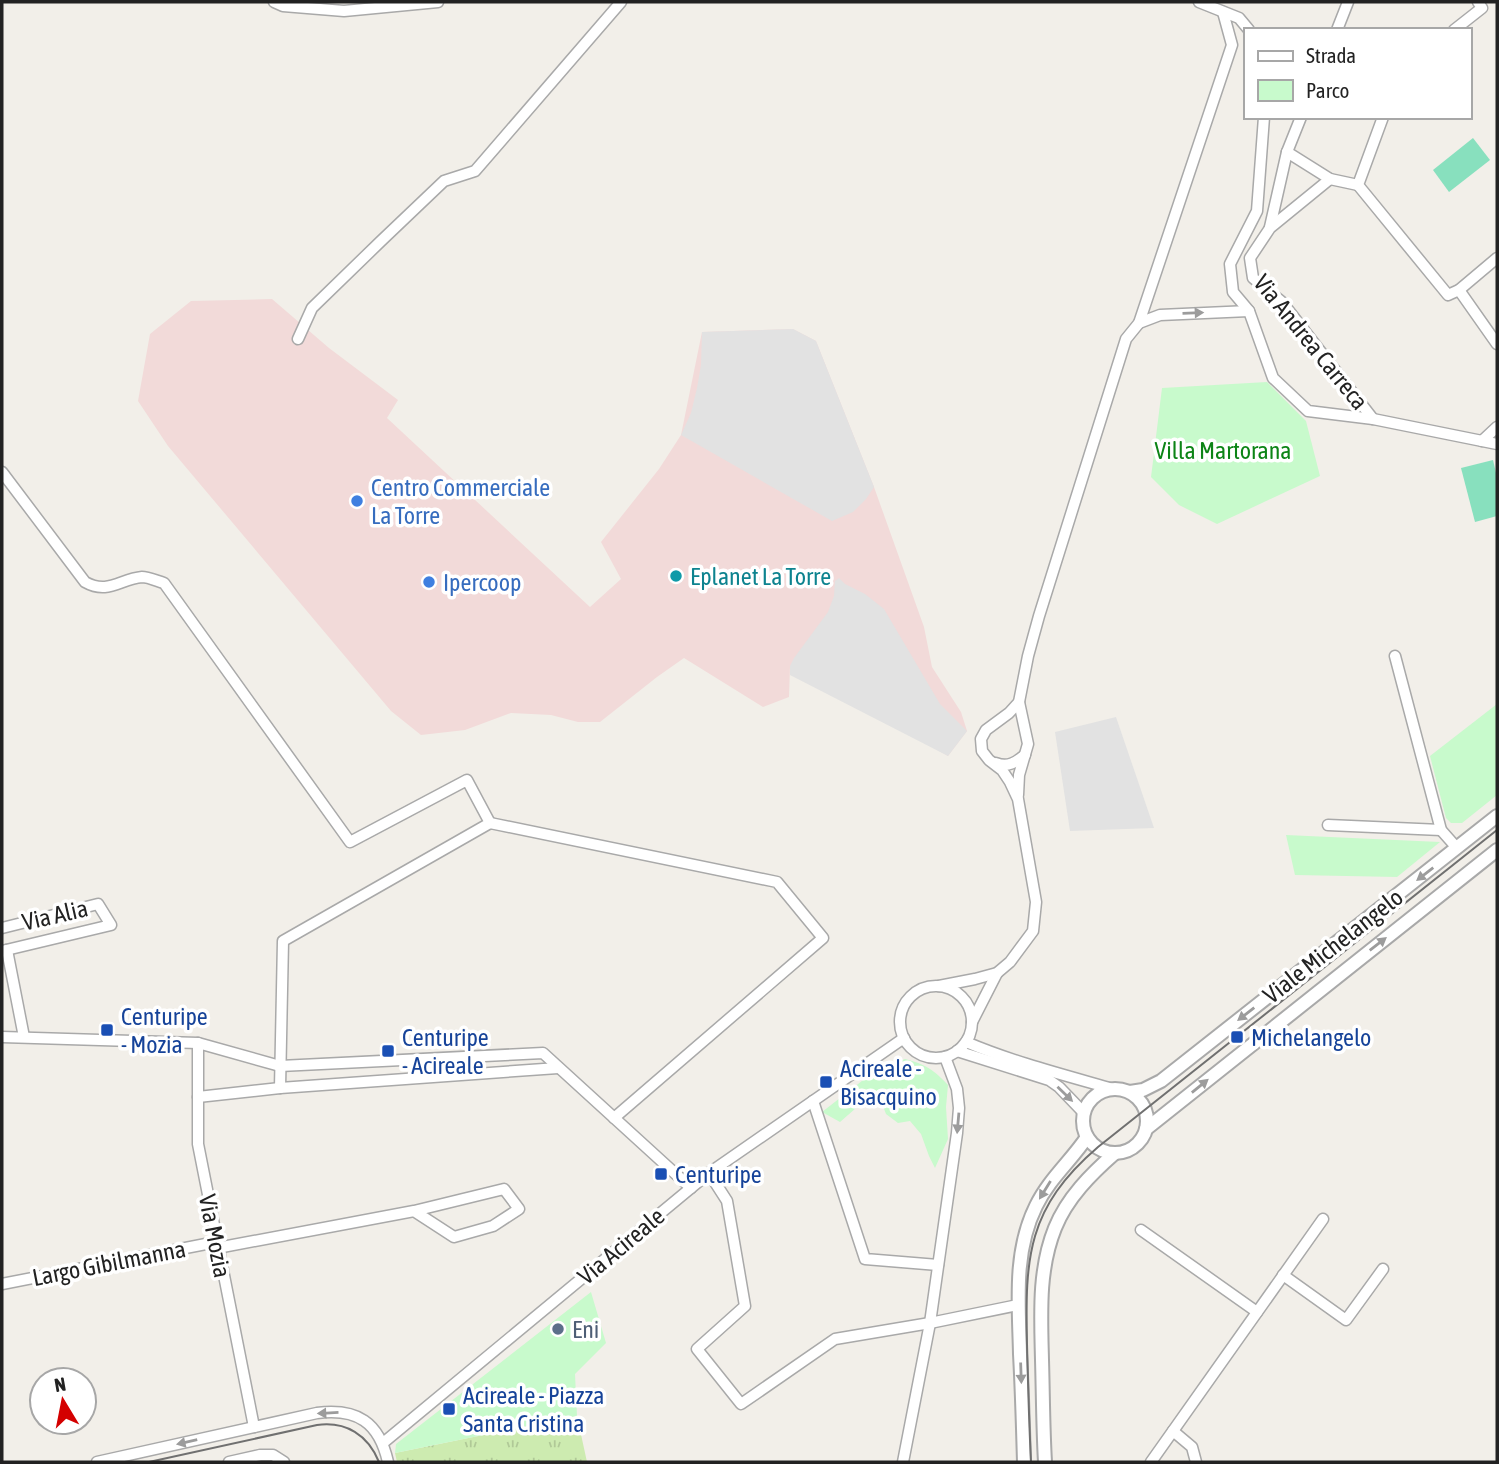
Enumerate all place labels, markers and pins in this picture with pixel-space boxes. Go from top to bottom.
place label: Centro Commerciale La Torre [371,474,550,529]
marker: Centro Commerciale La Torre [349,493,365,509]
place label: Eplanet La Torre [690,563,831,590]
marker: Eplanet La Torre [668,568,684,584]
place label: Ipercoop [443,569,521,596]
marker: Ipercoop [421,574,437,590]
place label: Centuripe - Mozia [121,1003,208,1058]
marker: Centuripe - Mozia [99,1022,115,1038]
place label: Centuripe - Acireale [402,1024,489,1079]
place label: Michelangelo [1251,1024,1371,1051]
marker: Michelangelo [1229,1029,1245,1045]
marker: Centuripe - Acireale [380,1043,396,1059]
place label: Acireale - Bisacquino [840,1055,937,1110]
marker: Acireale - Bisacquino [818,1074,834,1090]
place label: Centuripe [675,1161,762,1188]
marker: Centuripe [653,1166,669,1182]
place label: Eni [572,1316,599,1343]
marker: Eni [550,1321,566,1337]
place label: Acireale - Piazza Santa Cristina [463,1382,604,1437]
marker: Acireale - Piazza Santa Cristina [441,1401,457,1417]

